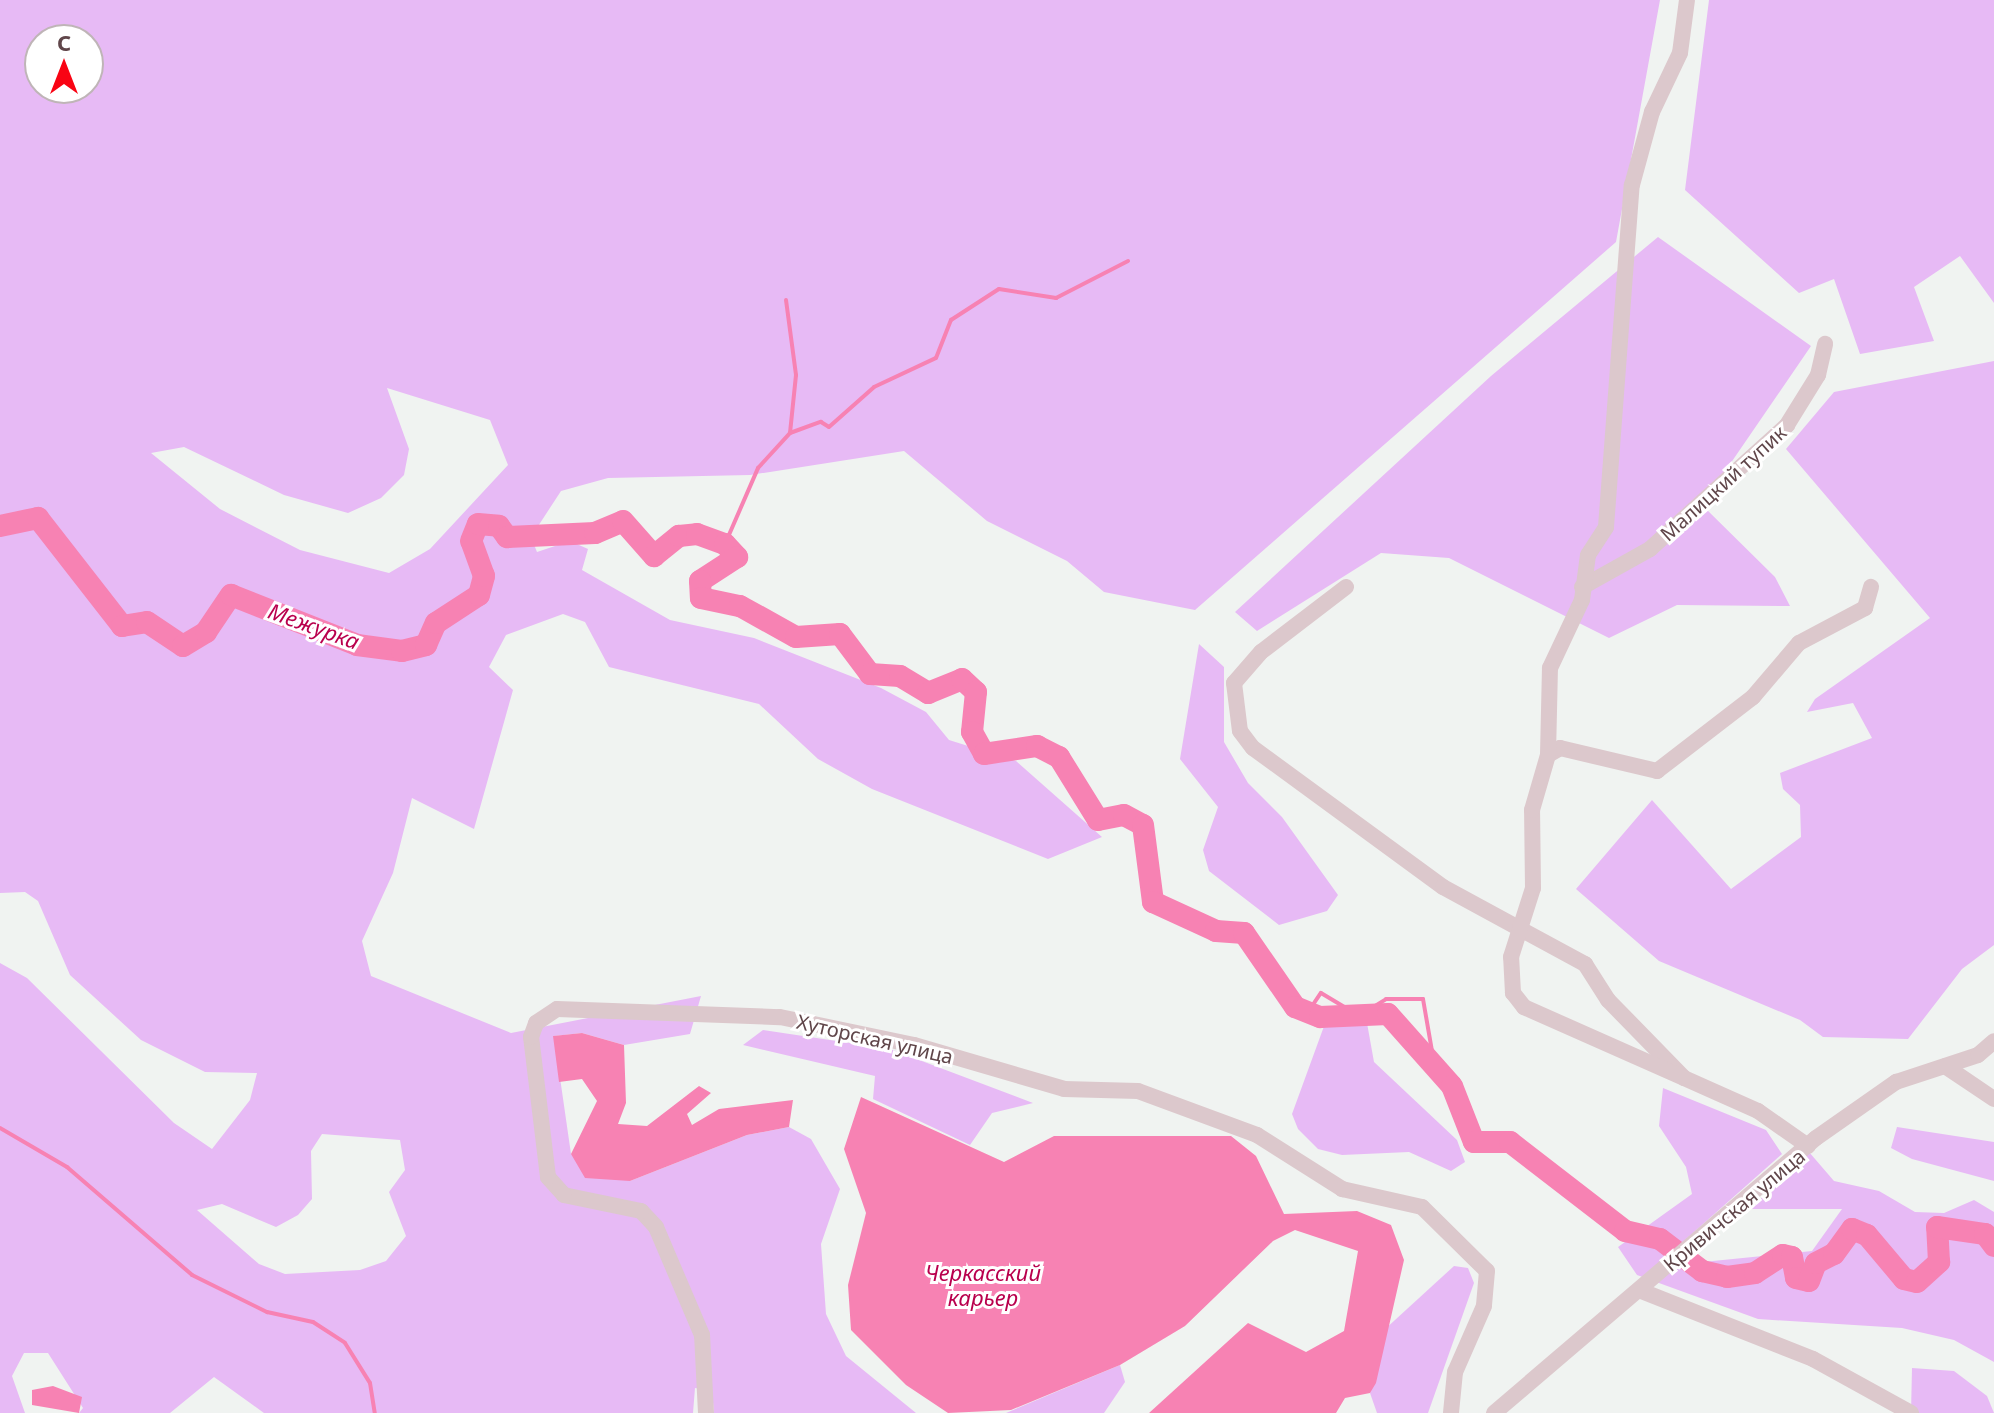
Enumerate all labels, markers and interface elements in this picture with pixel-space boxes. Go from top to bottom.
north arrow [24,24,104,104]
text: С [57,27,71,57]
street label: Малицкий тупик [1655,420,1791,546]
water label: Межурка [265,597,363,655]
street label: Хуторская улица [795,1009,955,1069]
street label: Кривичская улица [1658,1144,1810,1276]
water label: Черкасский карьер [925,1259,1041,1310]

